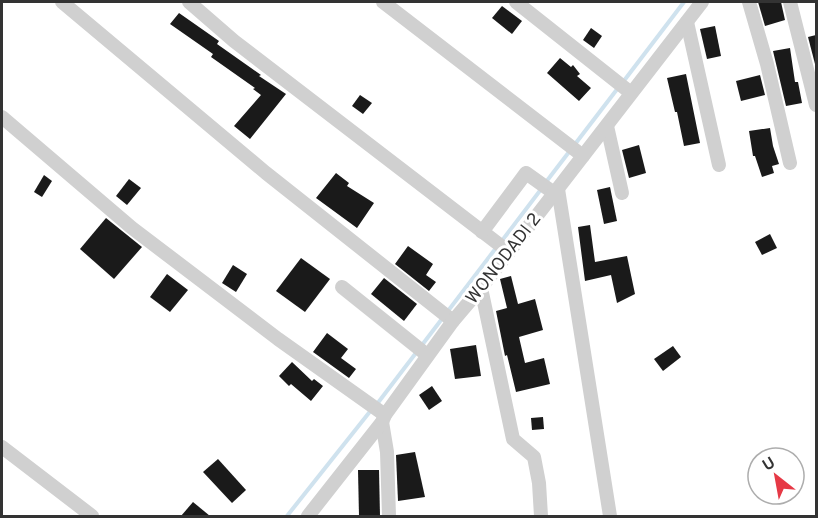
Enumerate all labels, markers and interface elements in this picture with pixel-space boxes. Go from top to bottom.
street label: WONODADI 2 [461,209,547,309]
north arrow [746,446,806,506]
text: U [759,453,779,476]

